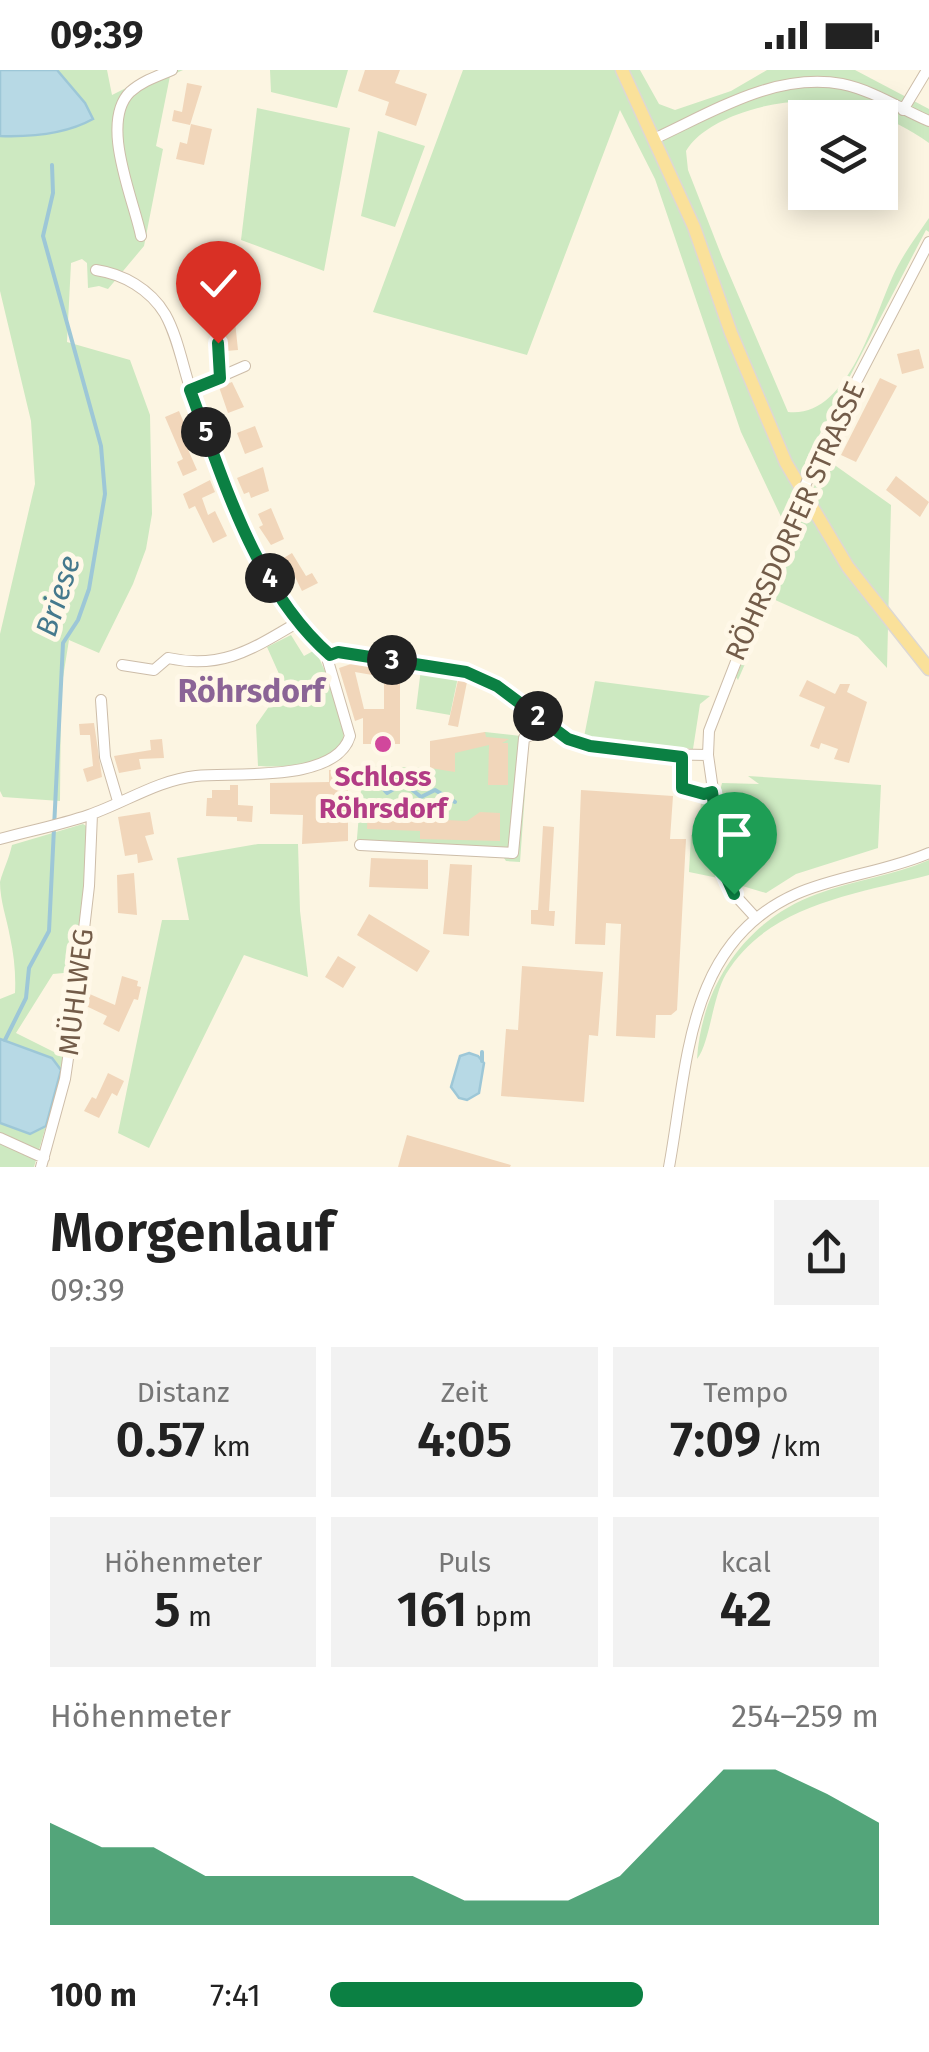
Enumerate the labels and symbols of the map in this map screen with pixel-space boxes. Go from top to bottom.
pin [176,241,261,344]
street label: RÖHRSDORFER STRASSE [719,376,871,666]
pin: 5 [181,407,231,457]
water label: Briese [28,551,88,641]
pin: 4 [245,553,295,603]
pin: 3 [367,635,417,685]
district label: Röhrsdorf [178,672,327,710]
pin: 2 [513,691,563,741]
marker: Schloss Röhrsdorf [372,733,394,755]
place label: Schloss Röhrsdorf [319,760,450,825]
pin [692,792,777,895]
street label: MÜHLWEG [52,927,100,1057]

